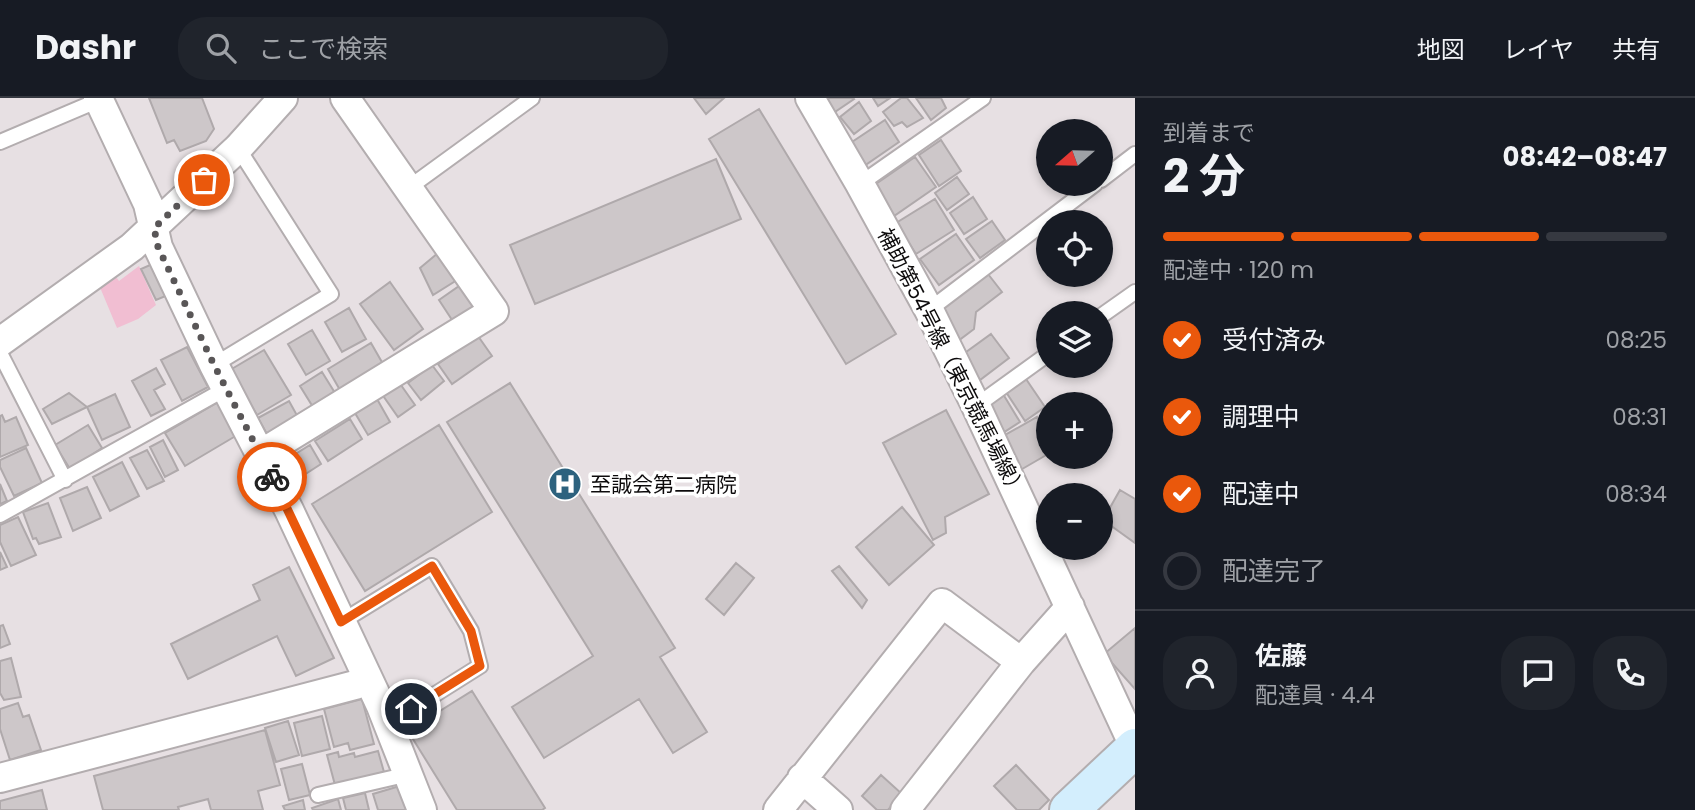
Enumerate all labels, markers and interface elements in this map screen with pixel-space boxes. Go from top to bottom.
search box [178,17,668,80]
text: Dashr [35,24,136,71]
icon: search [202,29,240,67]
text: ここで検索 [258,31,388,67]
text: 地図 [1417,33,1465,66]
text: レイヤ [1503,33,1574,66]
text: 共有 [1612,33,1660,66]
text: 到着まで [1163,117,1255,149]
north arrow [1036,119,1113,196]
map controls [1036,119,1113,560]
text: 08:42–08:47 [1503,139,1667,175]
text: 2 分 [1163,144,1245,208]
pin [174,150,234,210]
icon: bag [185,161,223,199]
button: locate [1036,210,1113,287]
street label: 補助第54号線（東京競馬場線） [871,223,1033,503]
text: 配達中 · 120 m [1163,254,1314,286]
button: layers [1036,301,1113,378]
icon: check [1163,321,1201,359]
text: 受付済み [1222,322,1326,358]
text: 08:25 [1605,324,1667,356]
button: + [1036,392,1113,469]
icon: check [1163,398,1201,436]
text: 調理中 [1222,399,1300,435]
text: 08:31 [1612,401,1667,433]
courier [237,442,307,512]
icon: bike [253,458,291,496]
hospital icon: 至誠会第二病院 [546,465,584,503]
place label: 至誠会第二病院 [590,470,737,499]
icon: check [1163,475,1201,513]
text: 配達中 [1222,476,1300,512]
text: 08:34 [1605,478,1667,510]
button: − [1036,483,1113,560]
text: 配達完了 [1222,553,1326,589]
button: person [1163,636,1237,710]
button: chat [1501,636,1575,710]
button: phone [1593,636,1667,710]
text: 佐藤 [1255,638,1307,674]
pin [381,679,441,739]
text: 配達員 · 4.4 [1255,679,1375,711]
icon: home [392,690,430,728]

